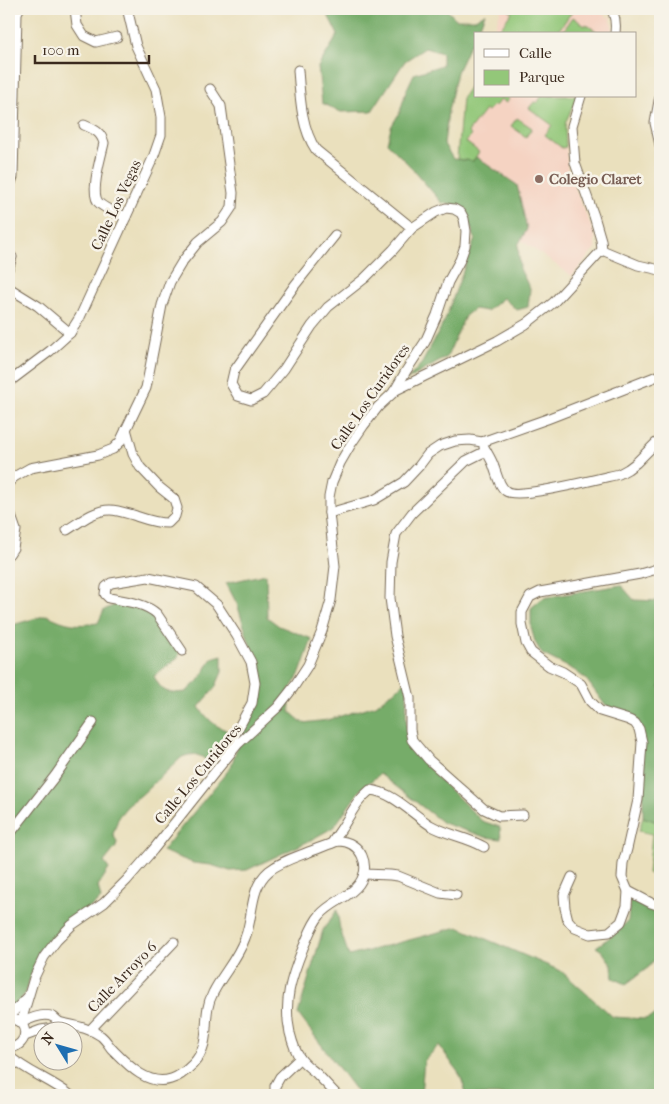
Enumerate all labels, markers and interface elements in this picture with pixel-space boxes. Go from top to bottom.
scale bar [35,32,149,64]
legend [474,32,636,98]
text: 100 m [42,41,80,59]
text: Calle [519,44,552,62]
text: Parque [519,68,565,86]
street label: Calle Los Vegas [87,156,145,253]
place label: Colegio Claret [549,170,642,188]
marker: Colegio Claret [533,173,545,185]
street label: Calle Los Curidores [327,340,414,454]
street label: Calle Los Curidores [151,720,246,828]
street label: Calle Arroyo 6 [84,937,161,1016]
north arrow [32,1022,82,1072]
text: N [38,1029,58,1048]

